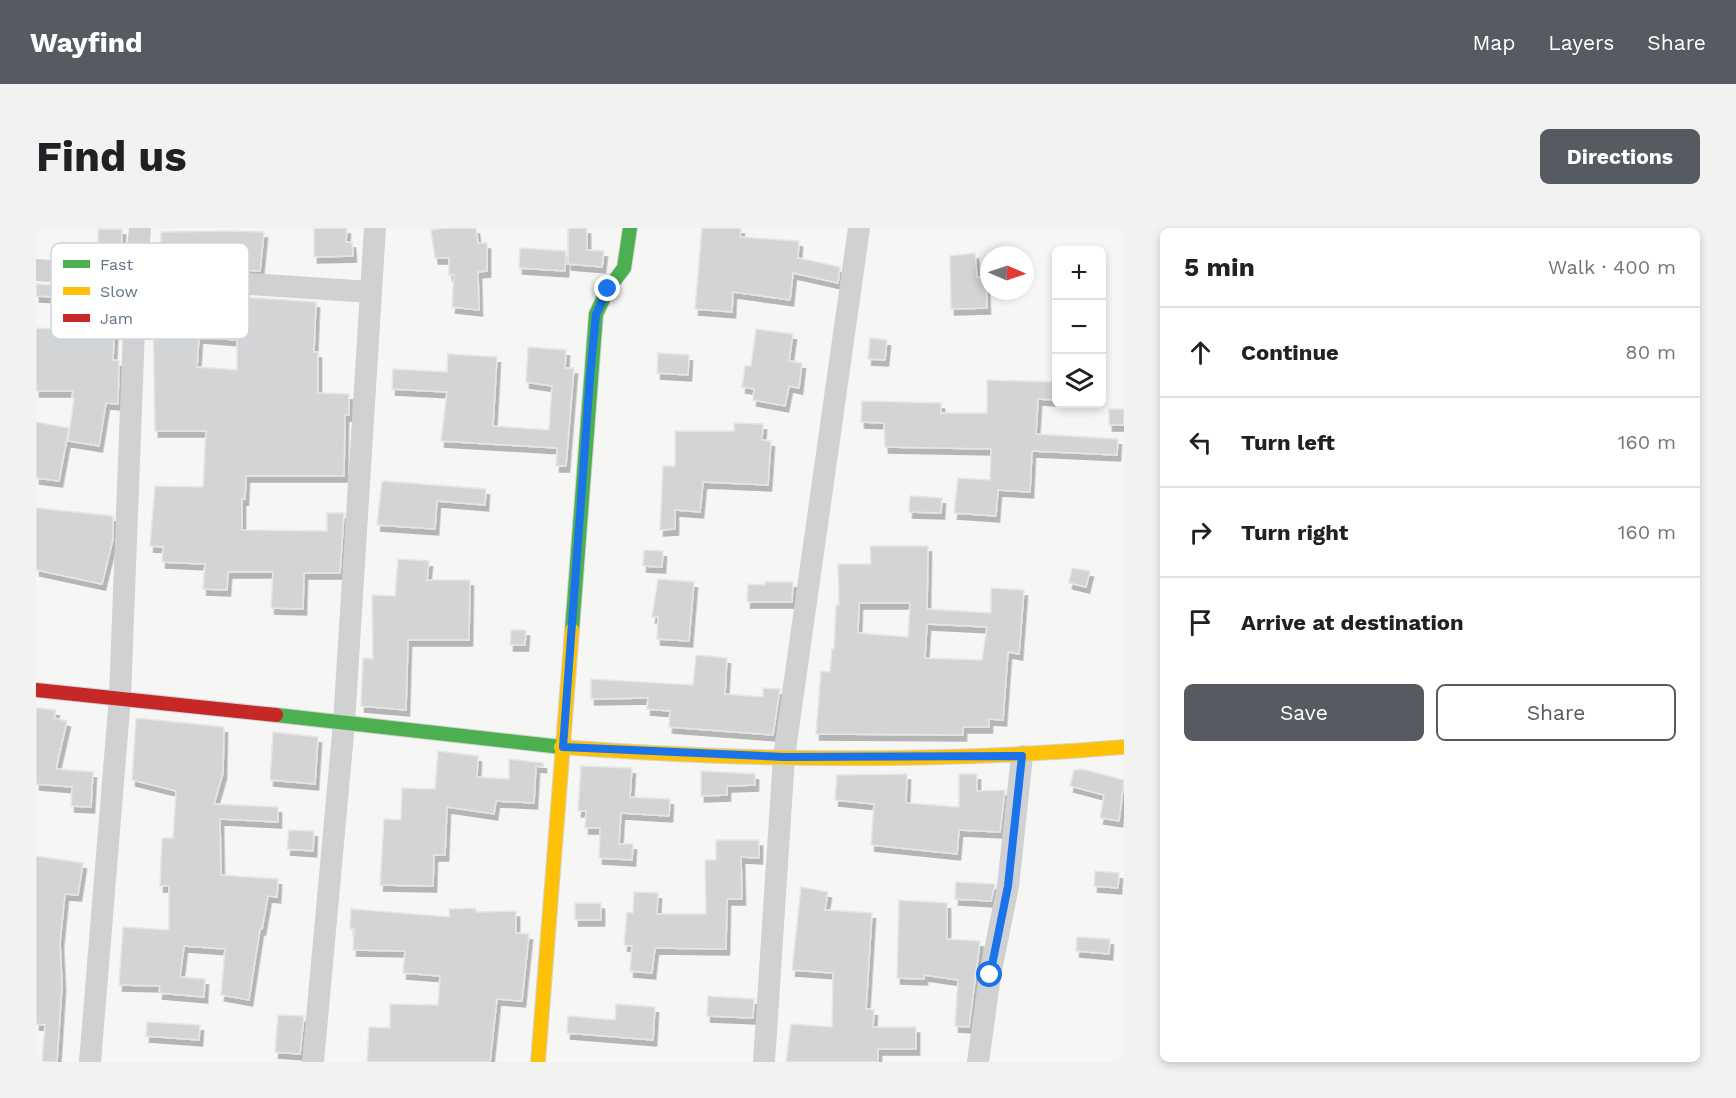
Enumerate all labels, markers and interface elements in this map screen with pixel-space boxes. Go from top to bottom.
text: Wayfind [30,26,143,59]
text: Map [1472,30,1515,55]
text: Layers [1548,30,1614,55]
text: Share [1647,30,1706,55]
button: Directions [1540,129,1700,184]
text: Find us [36,132,187,181]
legend [51,243,249,339]
north arrow [980,246,1034,300]
map controls [1052,246,1106,408]
button: + [1052,246,1106,300]
text: 5 min [1184,252,1255,282]
text: Fast [100,255,133,274]
text: Walk · 400 m [1548,255,1676,279]
route end [594,275,620,301]
text: Slow [100,282,138,301]
button: − [1052,300,1106,354]
text: Jam [100,309,133,328]
icon: ahead [1184,336,1217,369]
text: Continue [1241,340,1339,365]
text: 80 m [1625,340,1676,364]
button: layers [1052,354,1106,408]
icon: left [1184,426,1217,459]
text: Turn left [1241,430,1335,455]
text: 160 m [1618,430,1676,454]
icon: right [1184,516,1217,549]
text: Turn right [1241,520,1348,545]
text: 160 m [1618,520,1676,544]
icon: arrive [1184,606,1217,639]
text: Arrive at destination [1241,610,1464,635]
button: Save [1184,684,1424,741]
button: Share [1436,684,1676,741]
route start [976,961,1002,987]

